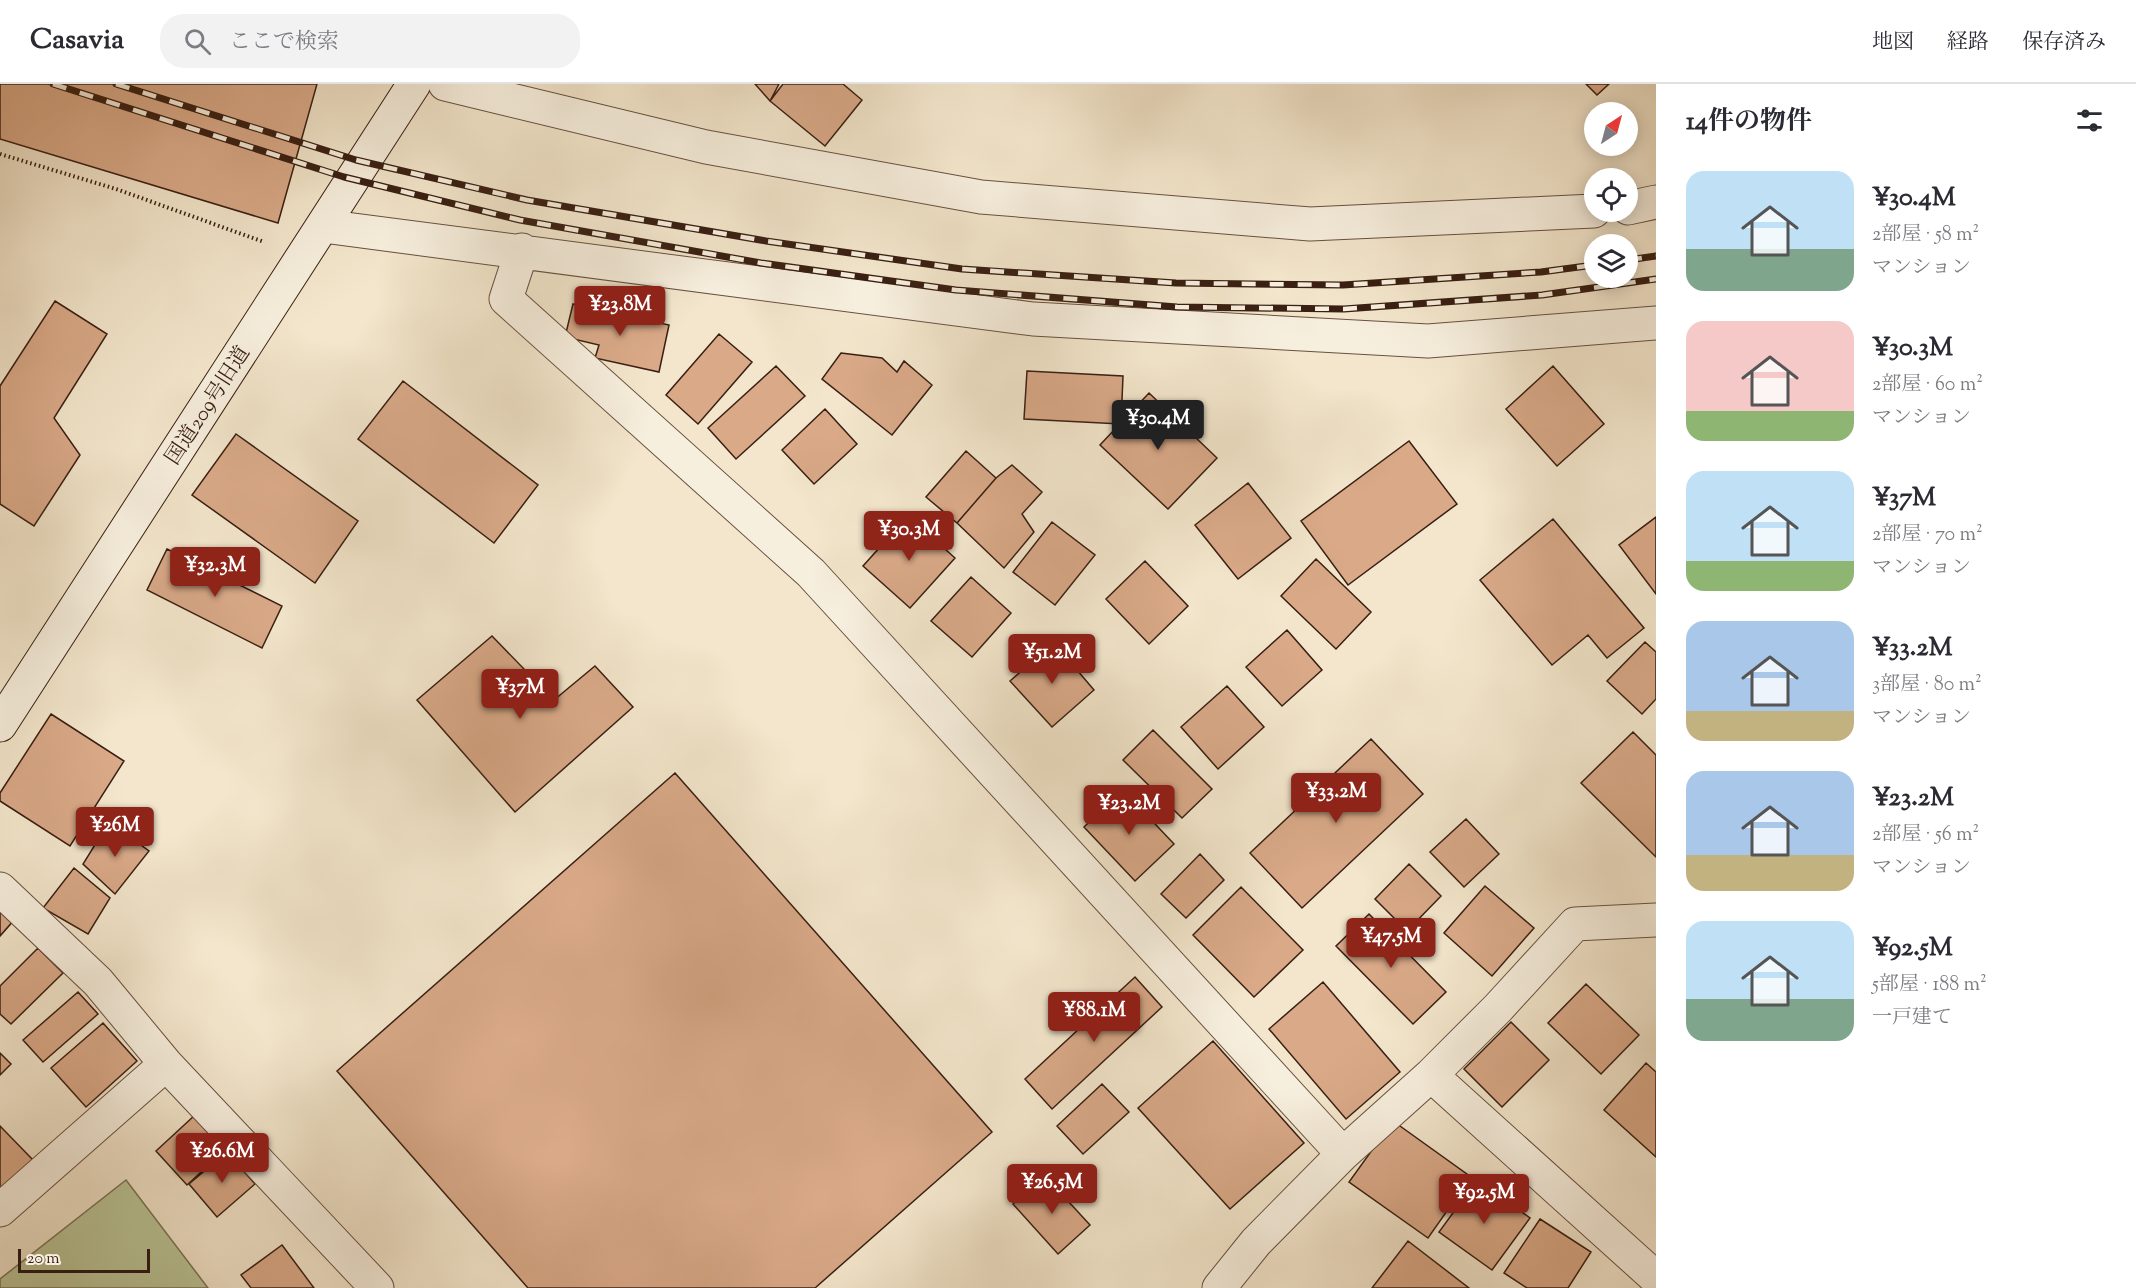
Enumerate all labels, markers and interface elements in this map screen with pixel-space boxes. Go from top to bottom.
search box [160,14,580,68]
text: Casavia [30,21,124,61]
icon: search [181,25,214,58]
text: ここで検索 [229,27,339,59]
text: 地図 [1872,28,1914,58]
text: 経路 [1947,28,1989,58]
text: 保存済み [2022,28,2106,58]
north arrow [1584,102,1638,156]
map controls [1584,102,1638,288]
text: 14件の物件 [1686,104,1812,141]
icon: filters [2073,104,2106,137]
button: locate [1584,168,1638,222]
text: ¥30.4M [1872,180,1956,217]
icon: home [1734,195,1806,267]
text: 2部屋 · 58 m² [1872,221,1979,250]
button: layers [1584,234,1638,288]
text: マンション [1872,254,1971,283]
pin: ¥23.8M [571,286,669,337]
text: ¥23.8M [588,291,652,320]
text: ¥30.3M [1872,330,1953,367]
street label: 国道209号旧道 [159,341,258,471]
icon: home [1734,345,1806,417]
text: 2部屋 · 60 m² [1872,371,1983,400]
pin: ¥30.4M [1109,400,1207,451]
text: マンション [1872,404,1971,433]
text: ¥30.4M [1126,405,1190,434]
text: ¥37M [1872,480,1936,517]
icon: home [1734,495,1806,567]
pin: ¥30.3M [860,511,958,562]
text: ¥30.3M [878,516,940,545]
text: 2部屋 · 70 m² [1872,521,1983,550]
pin: ¥32.3M [166,547,264,598]
text: ¥32.3M [184,552,246,581]
text: マンション [1872,554,1971,583]
text: ¥33.2M [1872,630,1952,667]
pin: ¥51.2M [1003,634,1101,685]
text: ¥51.2M [1022,639,1082,668]
icon: home [1734,645,1806,717]
pin: ¥37M [484,669,556,720]
text: 3部屋 · 80 m² [1872,671,1982,700]
text: ¥37M [495,674,545,703]
text: マンション [1872,704,1971,733]
pin: ¥33.2M [1287,773,1385,824]
text: ¥33.2M [1305,778,1367,807]
text: ¥23.2M [1872,780,1954,817]
pin: ¥23.2M [1080,785,1178,836]
text: ¥23.2M [1098,790,1160,819]
icon: home [1734,795,1806,867]
pin: ¥26M [79,807,151,858]
text: ¥26M [90,812,140,841]
text: 2部屋 · 56 m² [1872,821,1979,850]
text: マンション [1872,854,1971,883]
pin: ¥47.5M [1342,918,1440,969]
text: ¥47.5M [1360,923,1422,952]
text: ¥92.5M [1872,930,1953,967]
icon: home [1734,945,1806,1017]
text: 5部屋 · 188 m² [1872,971,1987,1000]
pin: ¥88.1M [1045,992,1143,1043]
text: ¥88.1M [1062,997,1126,1026]
text: 一戸建て [1872,1004,1952,1033]
pin: ¥26.6M [173,1133,271,1184]
text: ¥26.6M [190,1138,254,1167]
pin: ¥26.5M [1003,1164,1101,1215]
text: ¥26.5M [1021,1169,1083,1198]
pin: ¥92.5M [1435,1174,1533,1225]
text: ¥92.5M [1453,1179,1515,1208]
scale bar [18,1246,150,1274]
text: 20 m [27,1248,60,1271]

